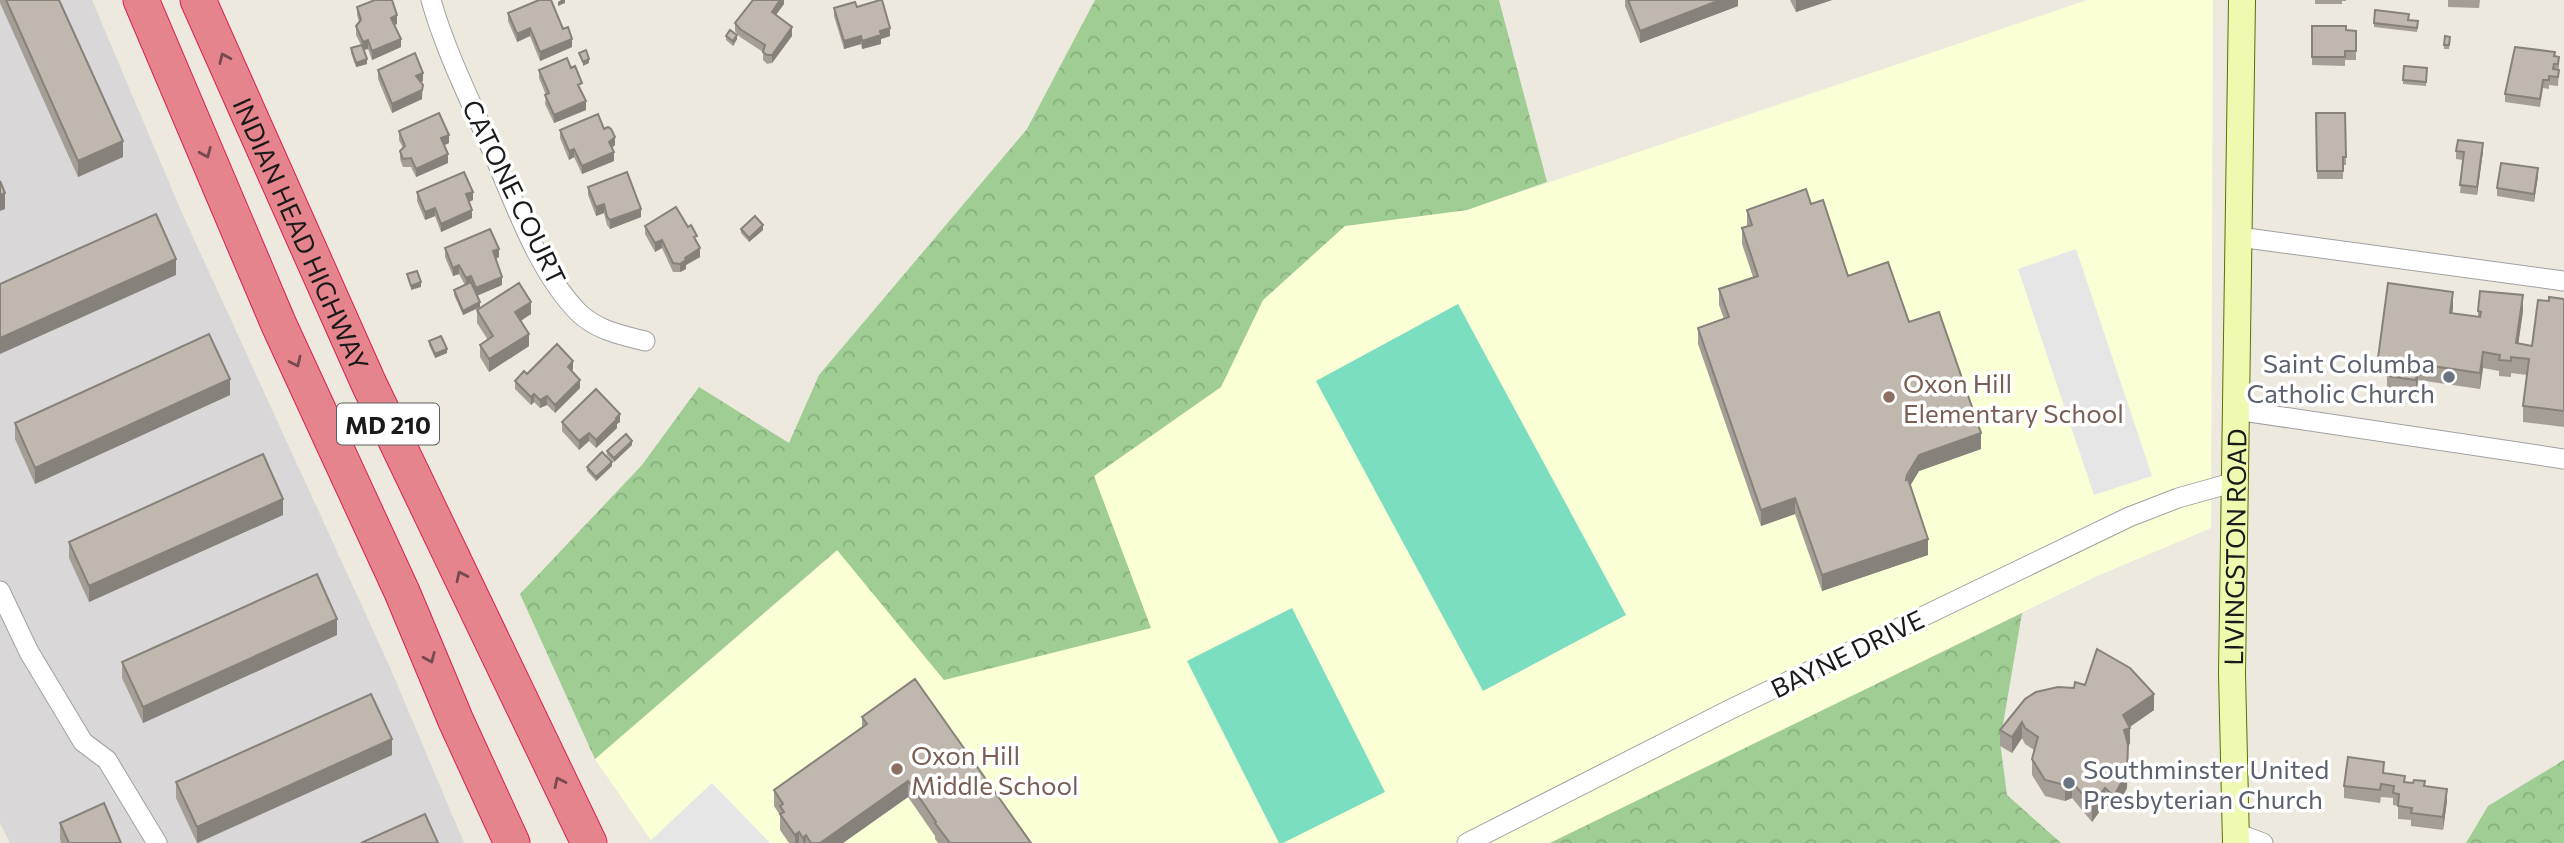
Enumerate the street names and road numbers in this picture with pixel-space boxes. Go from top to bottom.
street label: INDIAN HEAD HIGHWAY [228,93,376,375]
street label: CATONE COURT [457,94,573,290]
road number: MD 210 [337,404,439,444]
street label: LIVINGSTON ROAD [2217,428,2251,666]
street label: BAYNE DRIVE [1765,603,1929,703]

